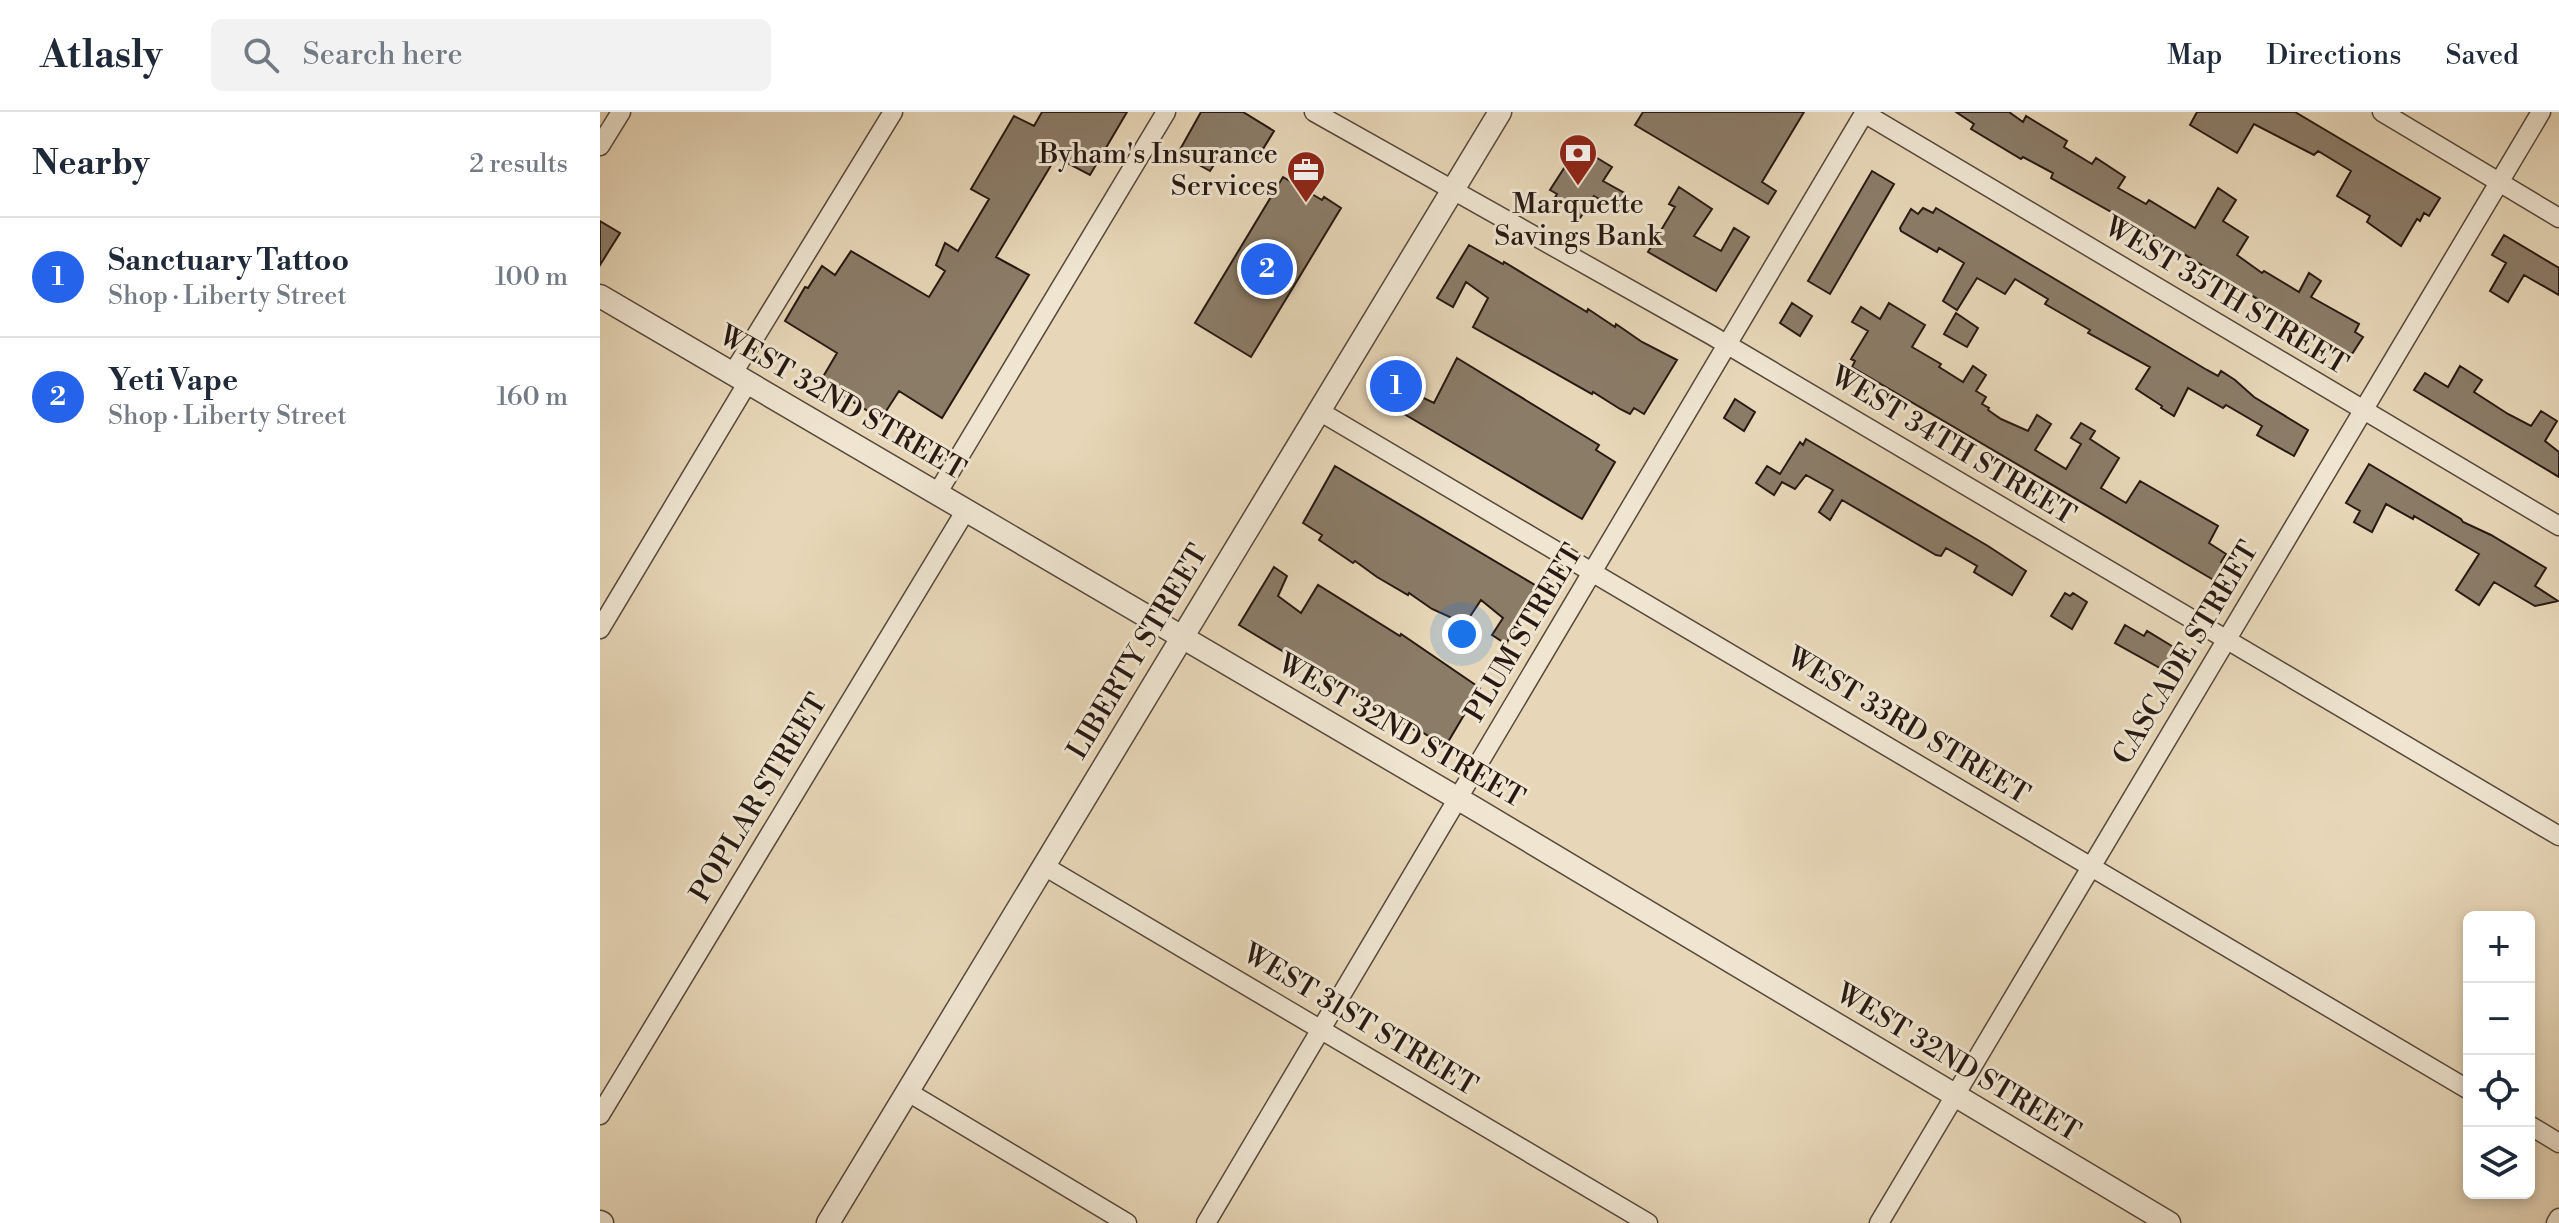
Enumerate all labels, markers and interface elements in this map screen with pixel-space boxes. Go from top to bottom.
search box [211,19,771,91]
text: Atlasly [40,32,163,79]
icon: search [239,33,283,77]
text: Search here [303,36,463,74]
text: Map [2167,38,2222,73]
text: Directions [2266,38,2401,73]
text: Saved [2445,38,2519,73]
bank icon: Marquette Savings Bank [1557,132,1599,187]
place label: Byham's Insurance Services [1038,137,1278,204]
text: Nearby [32,143,150,185]
text: 2 results [469,148,568,180]
office icon: Byham's Insurance Services [1285,149,1327,204]
place label: Marquette Savings Bank [1494,187,1663,254]
street label: WEST 35TH STREET [2097,209,2354,383]
pin: 2 [1241,239,1293,299]
text: Sanctuary Tattoo [108,242,349,280]
text: 1 [52,261,64,293]
text: 100 m [495,261,568,293]
text: Shop · Liberty Street [108,280,347,312]
street label: WEST 32ND STREET [712,318,972,488]
pin: 1 [1370,356,1422,416]
street label: WEST 34TH STREET [1823,358,2082,533]
text: Yeti Vape [108,362,238,400]
text: 2 [50,381,66,413]
text: 160 m [497,381,568,413]
text: Shop · Liberty Street [108,400,347,432]
street label: CASCADE STREET [2106,535,2266,771]
street label: LIBERTY STREET [1060,538,1216,766]
street label: PLUM STREET [1457,538,1591,728]
your location [1442,614,1482,654]
street label: WEST 33RD STREET [1779,639,2036,812]
street label: WEST 32ND STREET [1271,646,1531,816]
street label: POPLAR STREET [683,687,835,909]
map controls [2463,911,2535,1199]
button: + [2463,911,2535,983]
street label: WEST 31ST STREET [1236,936,1484,1104]
street label: WEST 32ND STREET [1829,976,2087,1150]
button: − [2463,983,2535,1055]
button: locate [2463,1055,2535,1127]
button: layers [2463,1127,2535,1199]

